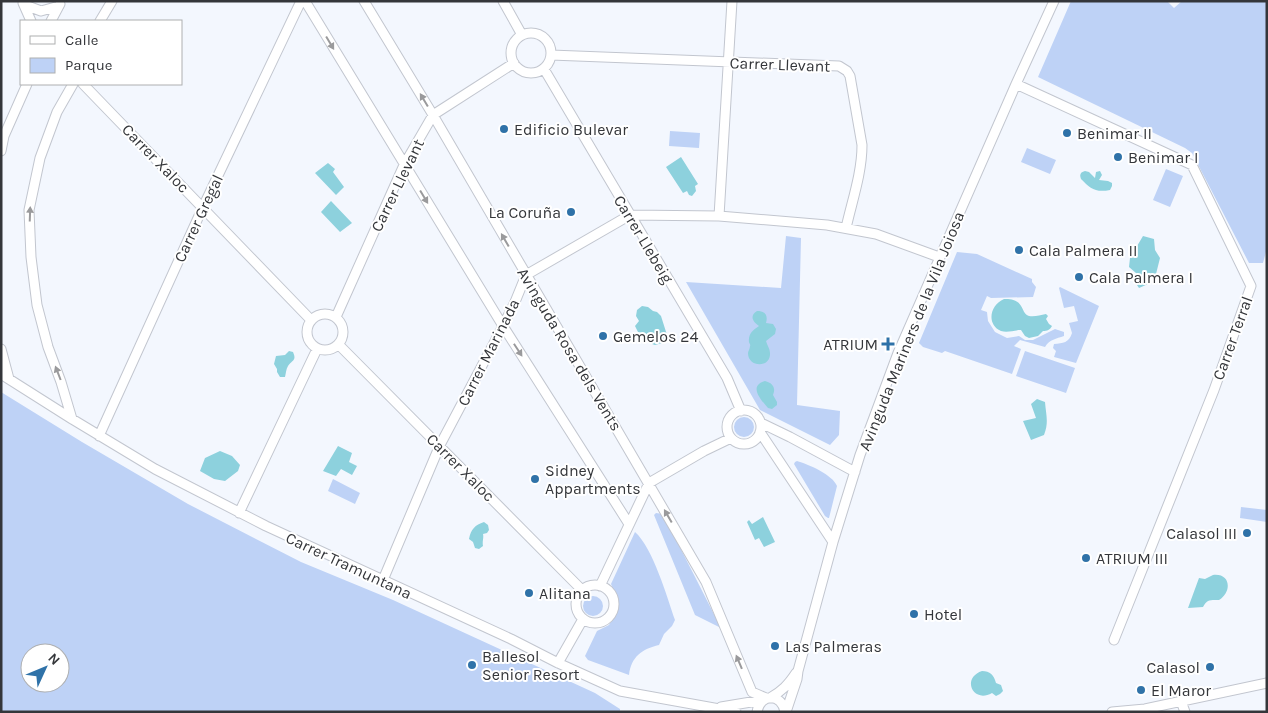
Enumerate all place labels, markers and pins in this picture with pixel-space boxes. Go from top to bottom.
place label: Edificio Bulevar [514,120,628,139]
marker: Edificio Bulevar [498,123,510,135]
place label: Benimar II [1077,124,1152,143]
marker: Benimar II [1061,127,1073,139]
place label: Benimar I [1128,148,1198,167]
marker: Benimar I [1112,151,1124,163]
place label: La Coruña [488,203,561,222]
marker: La Coruña [565,206,577,218]
place label: Cala Palmera II [1029,241,1137,260]
marker: Cala Palmera II [1013,244,1025,256]
place label: Cala Palmera I [1089,268,1193,287]
marker: Cala Palmera I [1073,271,1085,283]
place label: Gemelos 24 [613,327,698,346]
marker: Gemelos 24 [597,330,609,342]
place label: ATRIUM [823,335,878,354]
marker: ATRIUM [882,338,894,350]
place label: Sidney Appartments [545,461,641,498]
marker: Sidney Appartments [529,473,541,485]
place label: Calasol III [1166,524,1237,543]
marker: Calasol III [1241,527,1253,539]
place label: ATRIUM III [1096,549,1168,568]
marker: ATRIUM III [1080,552,1092,564]
place label: Alitana [539,584,591,603]
marker: Alitana [523,587,535,599]
place label: Hotel [924,605,962,624]
marker: Hotel [908,608,920,620]
place label: Las Palmeras [785,637,882,656]
marker: Las Palmeras [769,640,781,652]
place label: Ballesol Senior Resort [482,647,580,684]
place label: Calasol [1146,658,1200,677]
marker: Ballesol Senior Resort [466,659,478,671]
marker: Calasol [1204,661,1216,673]
place label: El Maror [1151,681,1211,700]
marker: El Maror [1135,684,1147,696]

